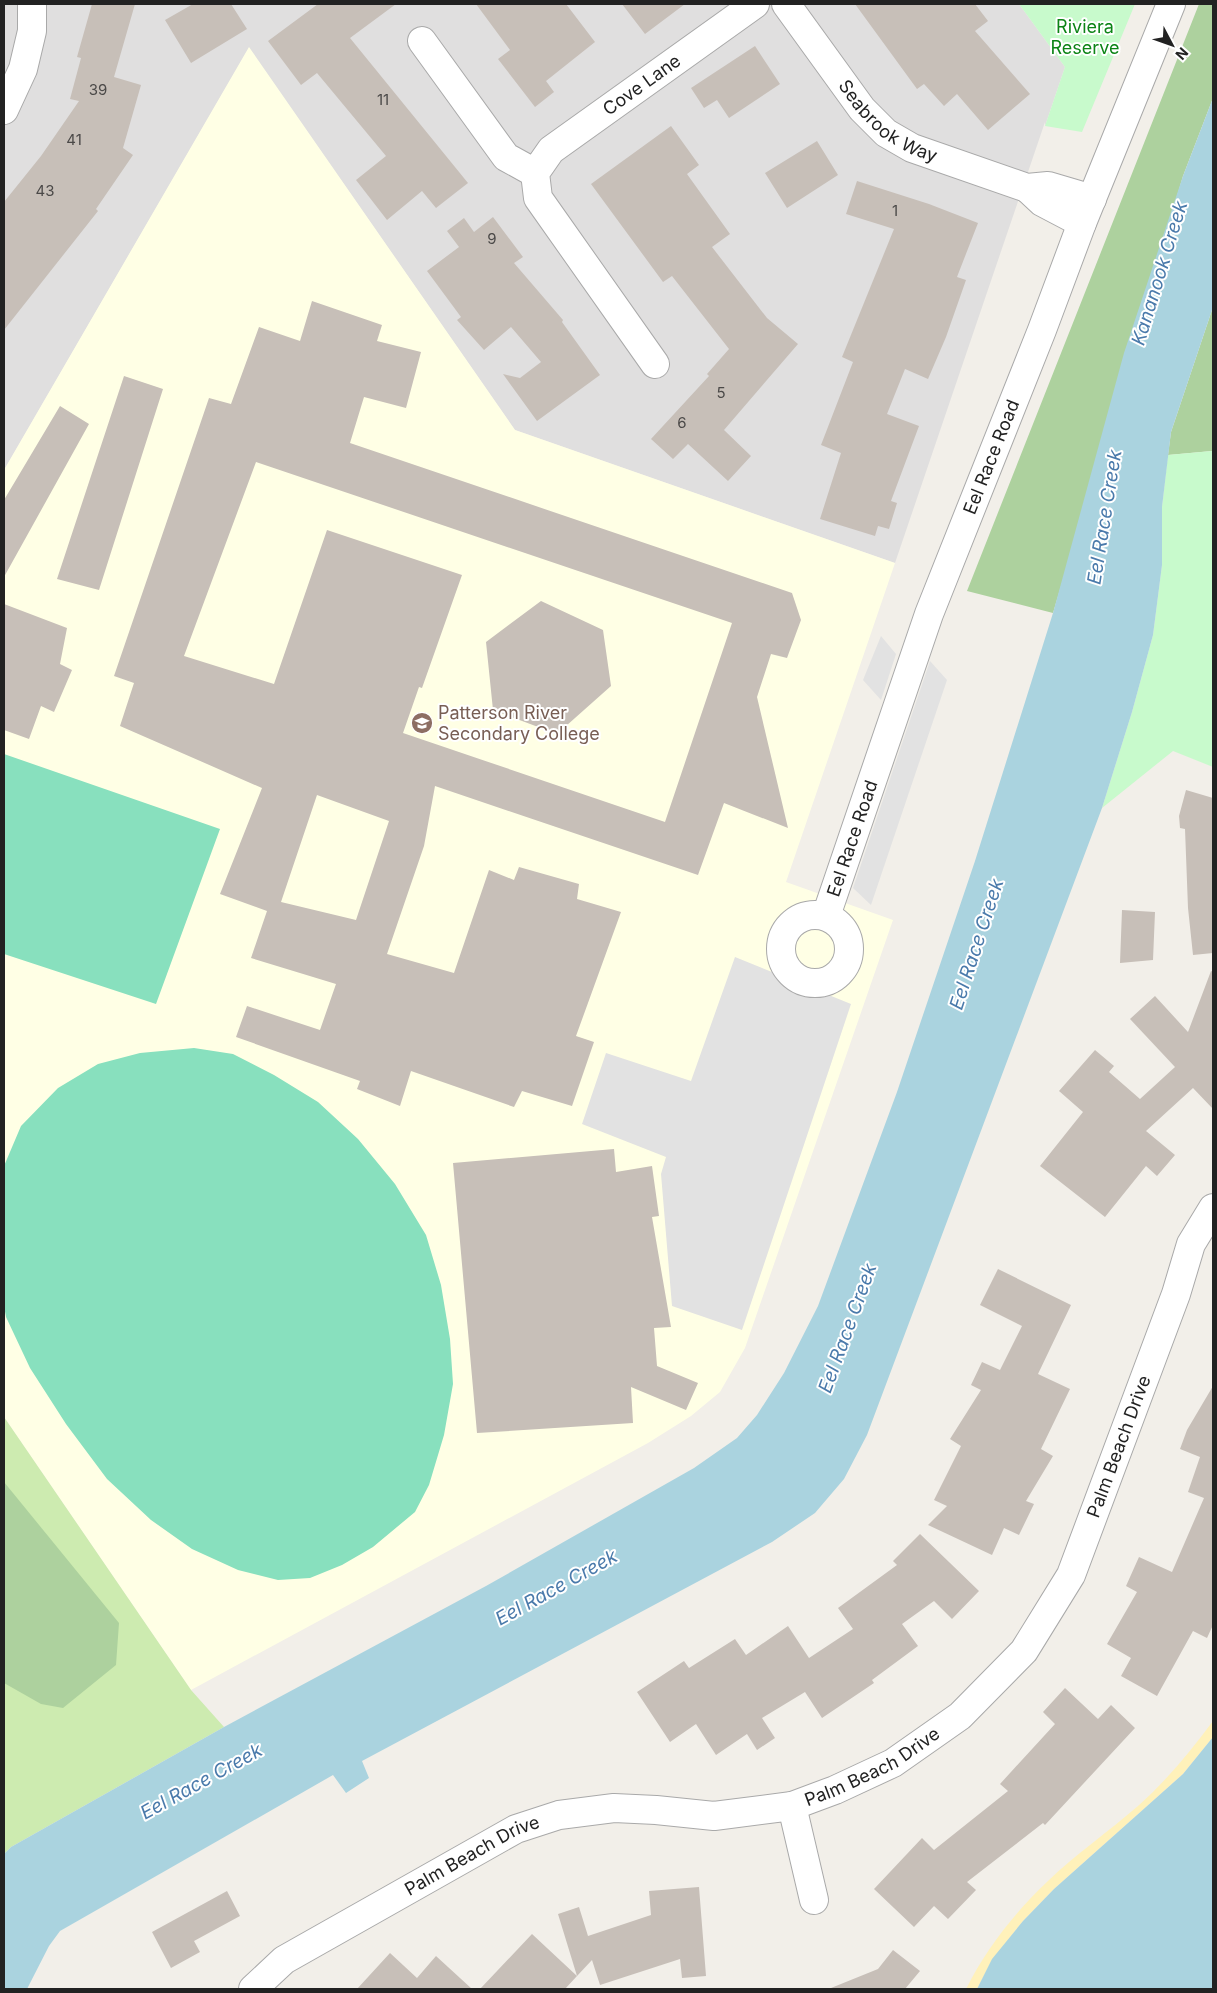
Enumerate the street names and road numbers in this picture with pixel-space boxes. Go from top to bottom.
street label: Cove Lane [599,50,684,119]
street label: Seabrook Way [834,76,940,166]
street label: Eel Race Road [959,396,1023,517]
street label: Eel Race Road [822,777,882,899]
street label: Palm Beach Drive [1082,1372,1155,1520]
street label: Palm Beach Drive [802,1723,943,1810]
street label: Palm Beach Drive [401,1811,542,1900]

